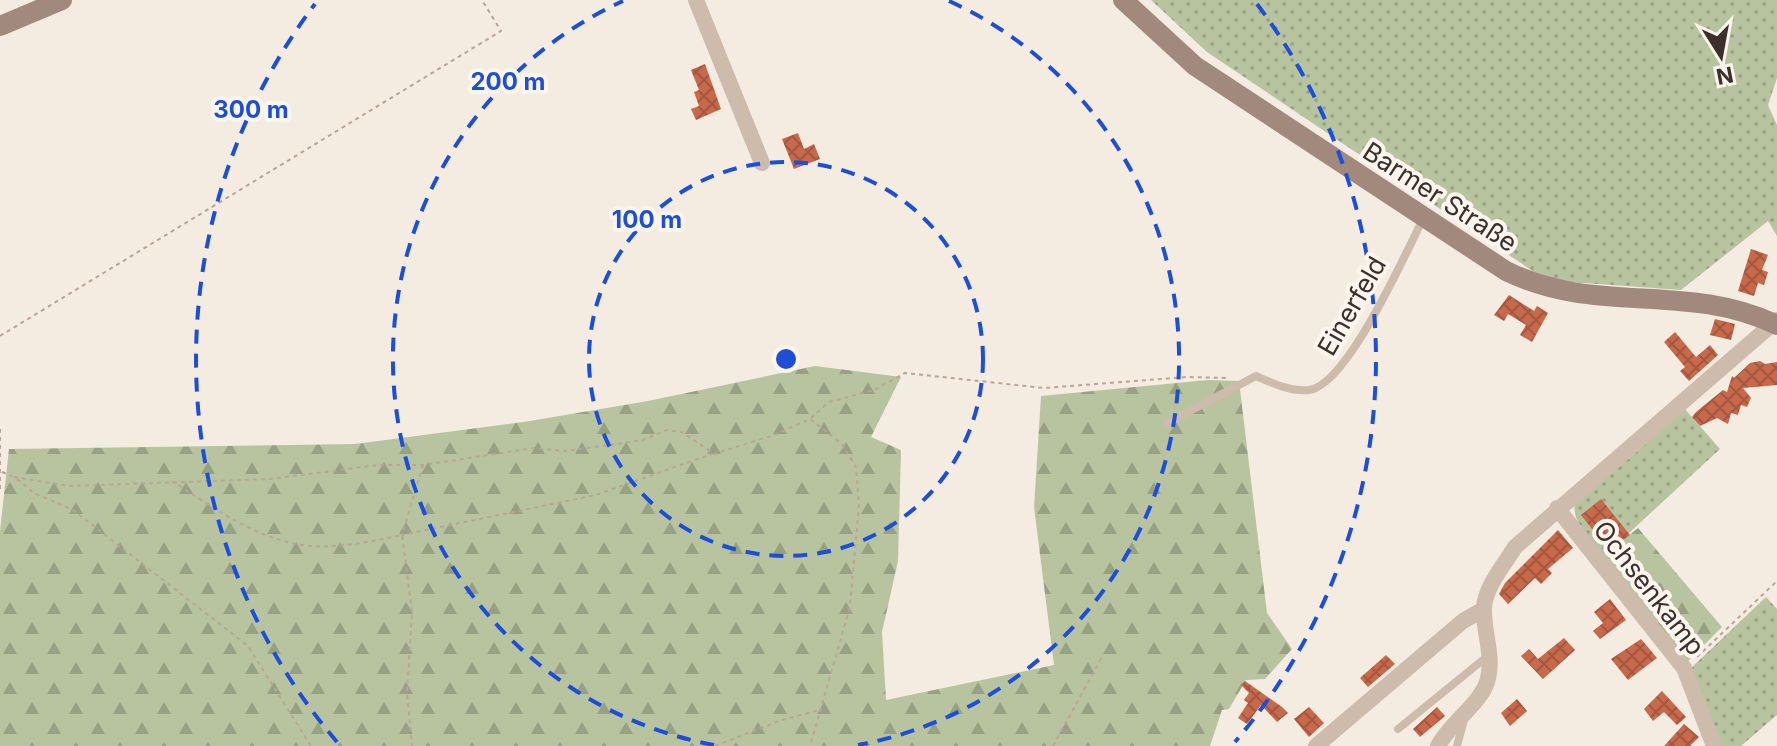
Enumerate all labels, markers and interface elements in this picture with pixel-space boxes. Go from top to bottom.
north arrow [1681,16,1761,96]
text: N [1714,61,1736,90]
text: 200 m [470,67,546,96]
text: 300 m [213,95,289,124]
street label: Barmer Straße [1357,135,1523,258]
text: 100 m [612,205,682,234]
street label: Einerfeld [1311,251,1392,361]
centre of rings [772,345,800,373]
street label: Ochsenkamp [1587,514,1711,661]

